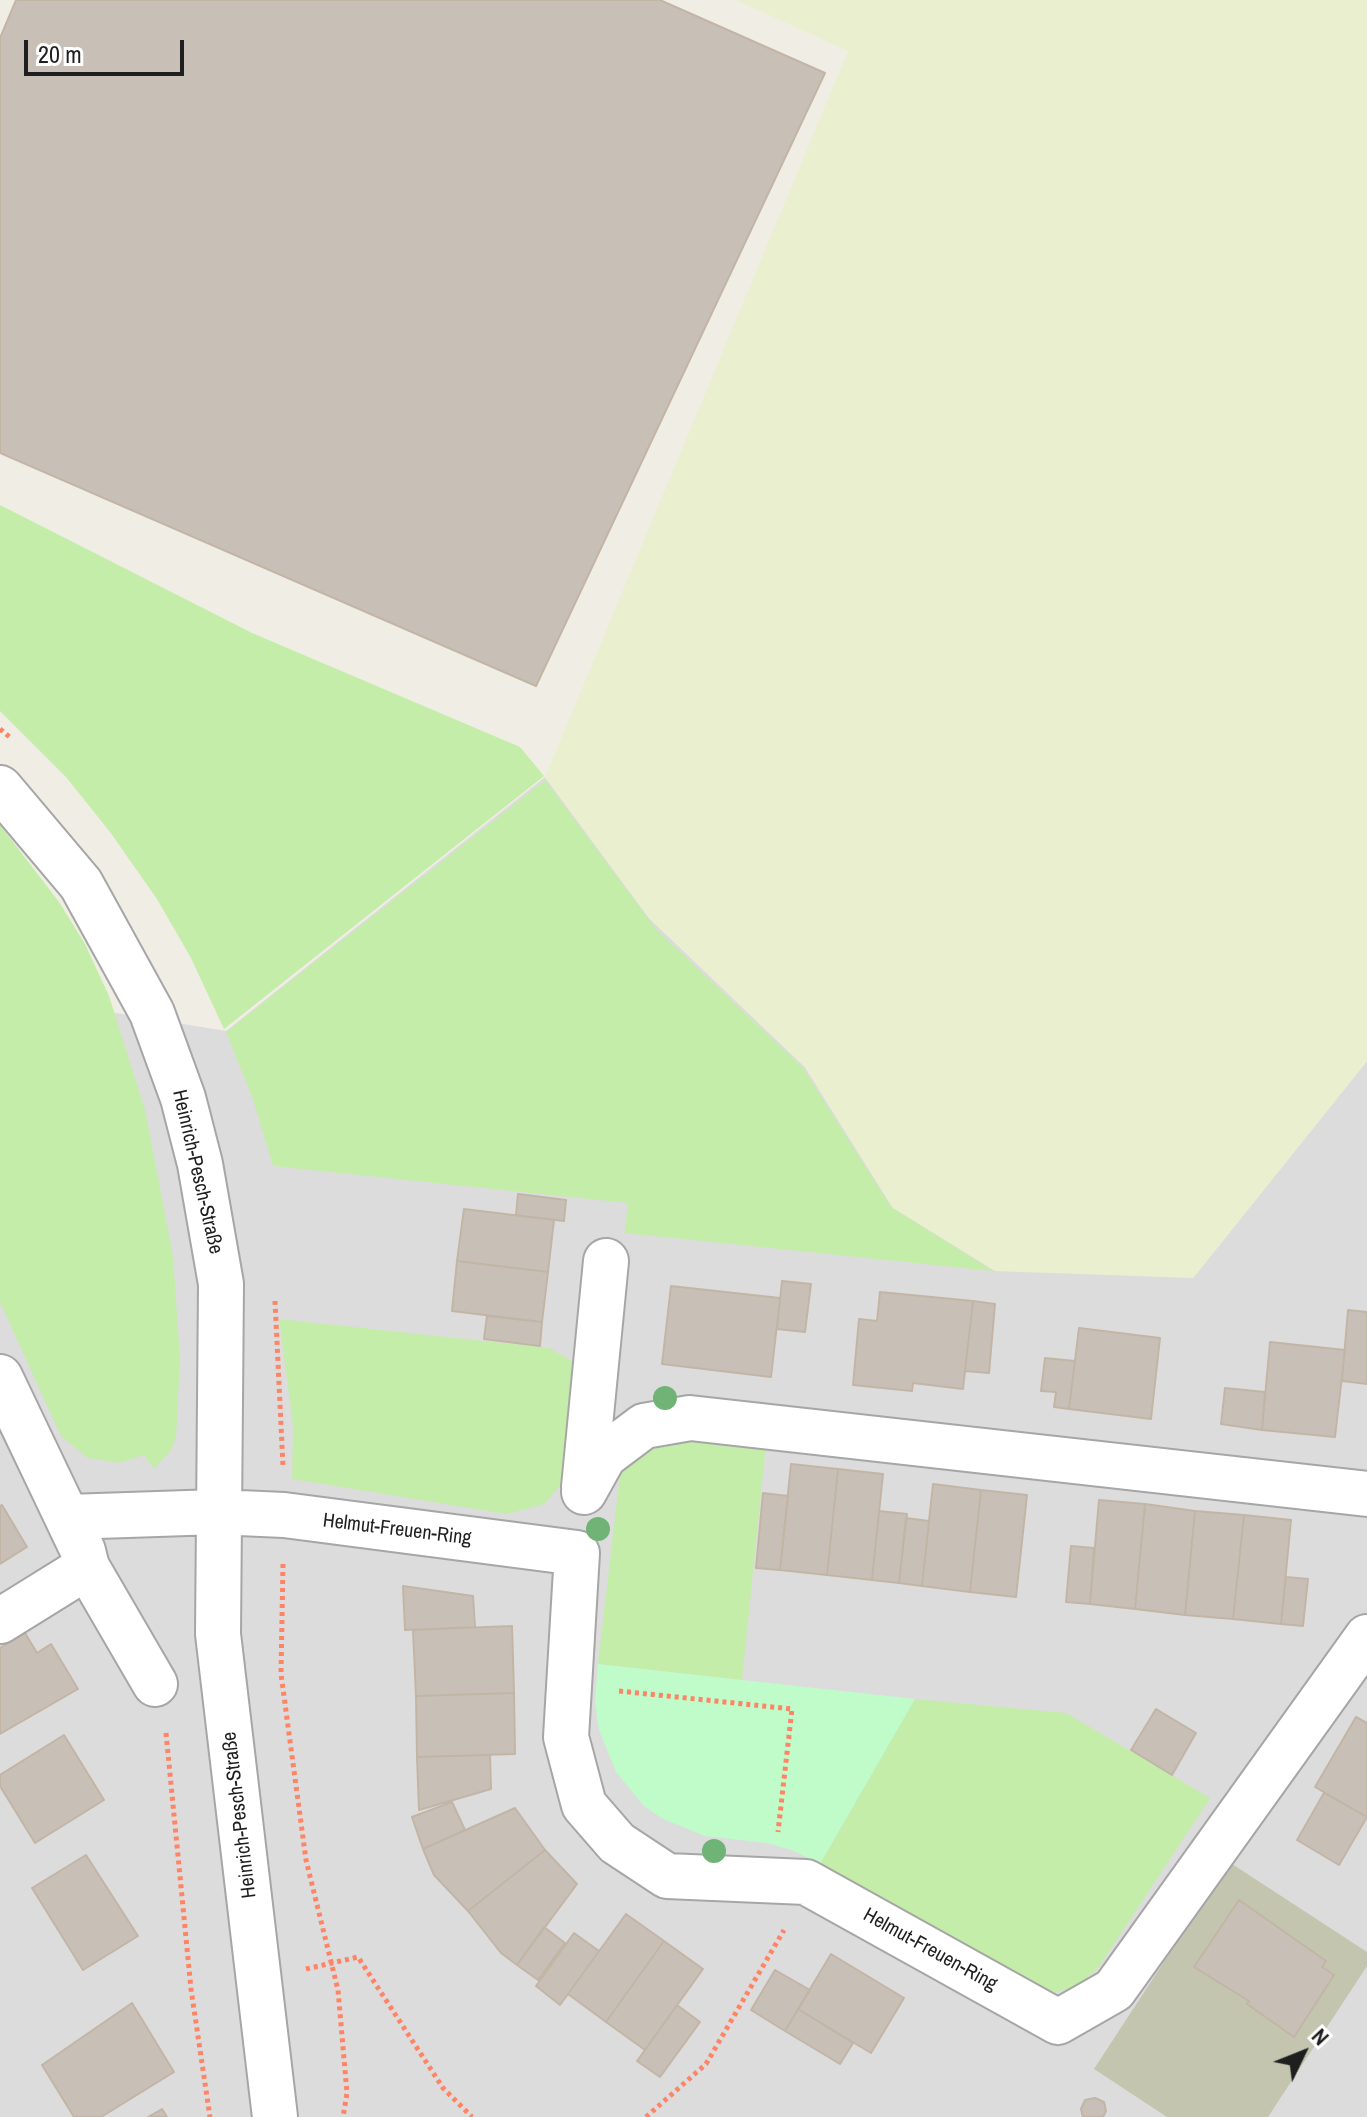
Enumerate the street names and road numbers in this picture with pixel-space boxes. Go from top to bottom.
street label: Heinrich-Pesch-Straße [166,1088,228,1256]
street label: Helmut-Freuen-Ring [321,1509,473,1551]
street label: Heinrich-Pesch-Straße [218,1730,262,1900]
street label: Helmut-Freuen-Ring [859,1903,1001,1997]

